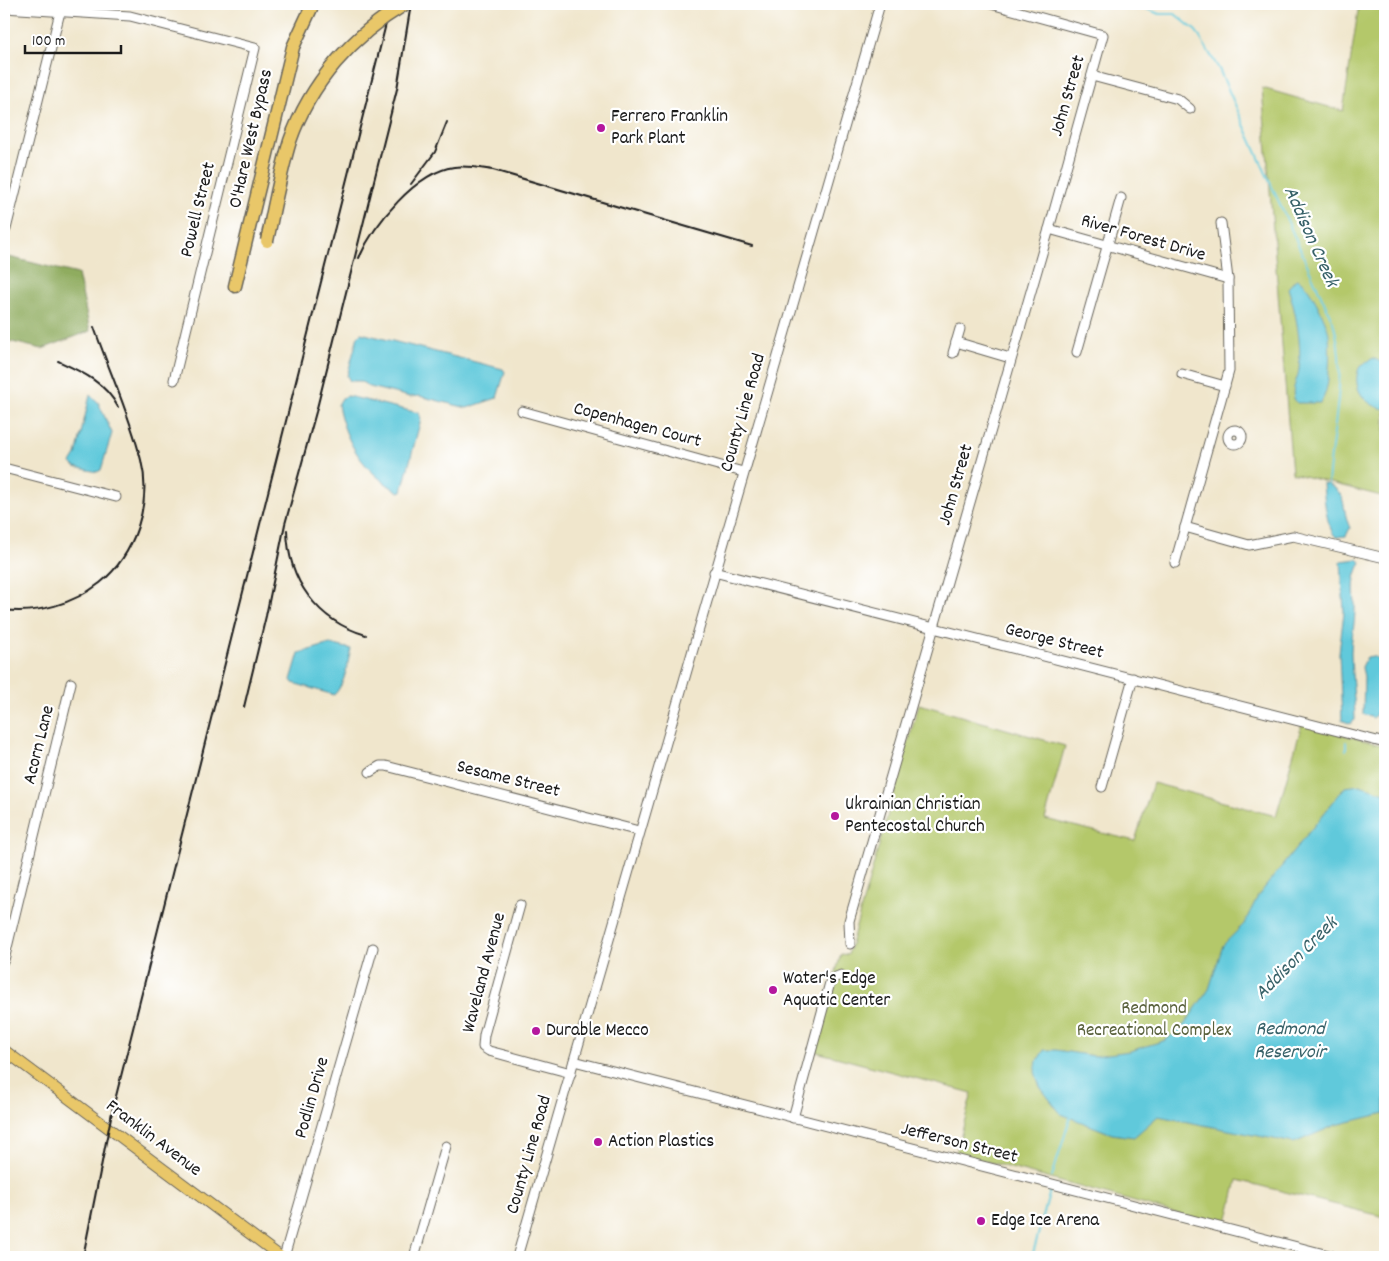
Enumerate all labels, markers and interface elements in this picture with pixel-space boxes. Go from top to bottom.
scale bar [25,22,121,54]
text: 100 m [32,31,65,53]
street label: John Street [1045,52,1093,140]
street label: O'Hare West Bypass [223,67,281,211]
place label: Ferrero Franklin Park Plant [611,104,728,153]
marker: Ferrero Franklin Park Plant [595,122,607,134]
street label: Powell Street [174,160,224,260]
water label: Addison Creek [1275,182,1345,293]
street label: River Forest Drive [1077,208,1209,270]
street label: County Line Road [714,351,774,475]
street label: Copenhagen Court [570,396,704,456]
street label: John Street [933,441,981,529]
street label: George Street [1002,617,1106,667]
street label: Acorn Lane [17,703,63,787]
street label: Sesame Street [454,754,562,806]
place label: Ukrainian Christian Pentecostal Church [845,792,985,841]
marker: Ukrainian Christian Pentecostal Church [829,810,841,822]
street label: Waveland Avenue [456,910,514,1036]
water label: Addison Creek [1249,910,1346,1007]
place label: Water's Edge Aquatic Center [783,966,890,1015]
marker: Water's Edge Aquatic Center [767,984,779,996]
park label: Redmond Recreational Complex [1077,996,1231,1045]
water label: Redmond Reservoir [1254,1016,1328,1067]
place label: Durable Mecco [546,1018,649,1045]
marker: Durable Mecco [530,1025,542,1037]
street label: Podlin Drive [288,1054,338,1142]
street label: County Line Road [500,1093,560,1217]
street label: Franklin Avenue [99,1094,207,1184]
street label: Jefferson Street [898,1116,1020,1172]
place label: Action Plastics [608,1129,714,1156]
marker: Action Plastics [592,1136,604,1148]
place label: Edge Ice Arena [991,1208,1100,1235]
marker: Edge Ice Arena [975,1215,987,1227]

